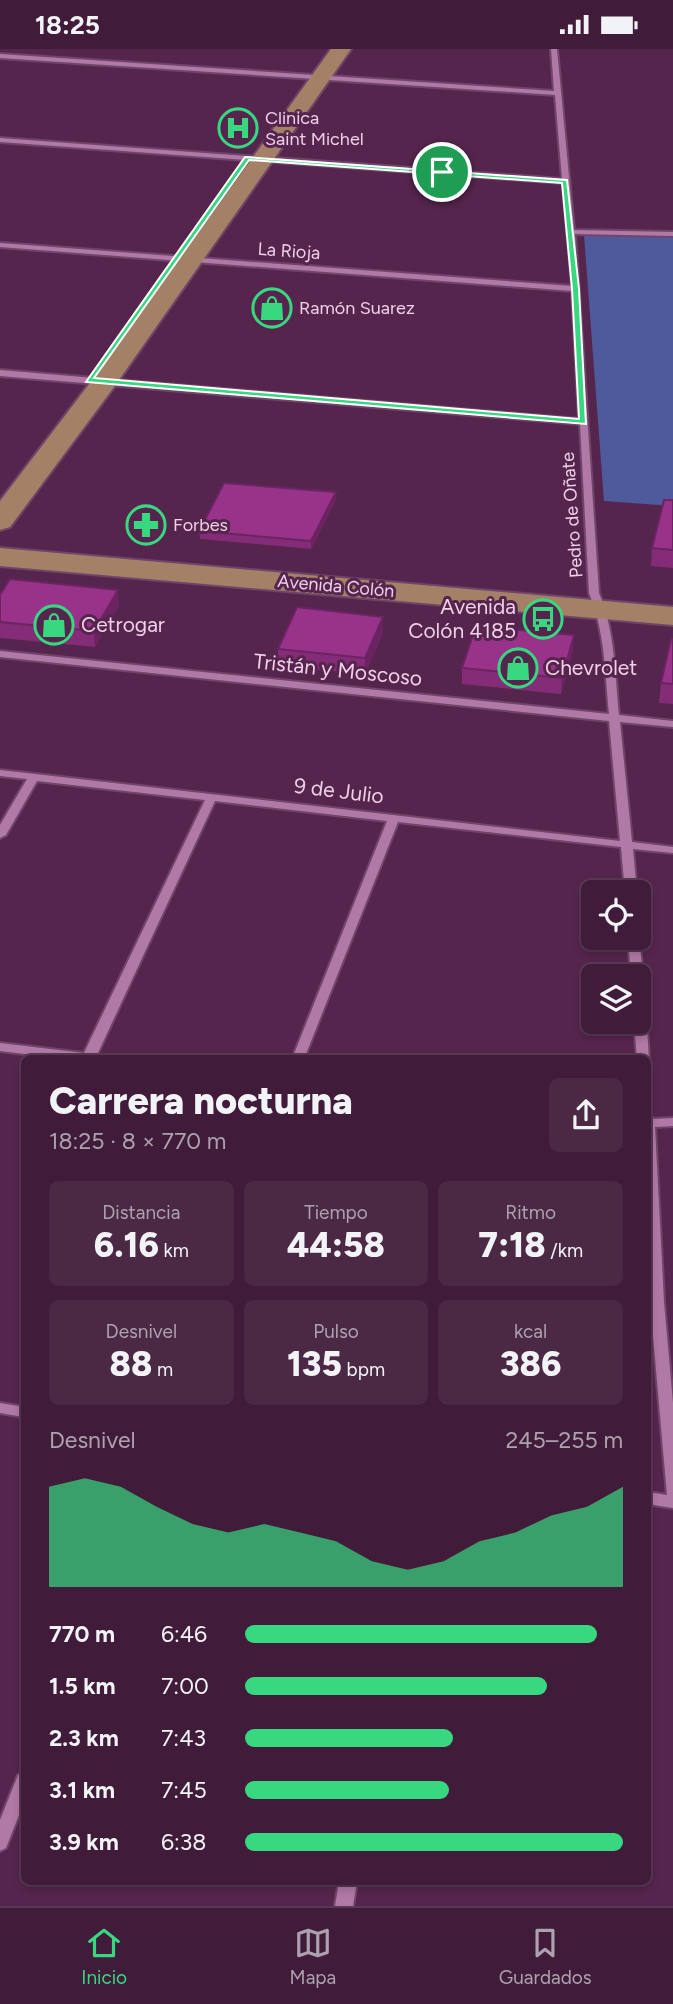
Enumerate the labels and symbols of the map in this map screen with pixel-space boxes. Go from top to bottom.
hospital icon: Clinica Saint Michel [217,107,259,149]
place label: Clinica Saint Michel [265,107,364,150]
pin [412,142,472,202]
street label: La Rioja [257,238,321,264]
shop icon: Ramón Suarez [251,287,293,329]
place label: Ramón Suarez [299,297,415,319]
street label: Pedro de Oñate [557,451,587,579]
pharmacy icon: Forbes [125,504,167,546]
place label: Forbes [173,514,228,536]
street label: Avenida Colón [277,570,395,602]
place label: Avenida Colón 4185 [408,594,516,643]
bus stop icon: Avenida Colón 4185 [522,598,564,640]
shop icon: Cetrogar [33,604,75,646]
place label: Cetrogar [81,612,165,637]
shop icon: Chevrolet [497,647,539,689]
street label: Tristán y Moscoso [253,648,424,691]
place label: Chevrolet [545,655,637,680]
street label: 9 de Julio [293,773,385,808]

